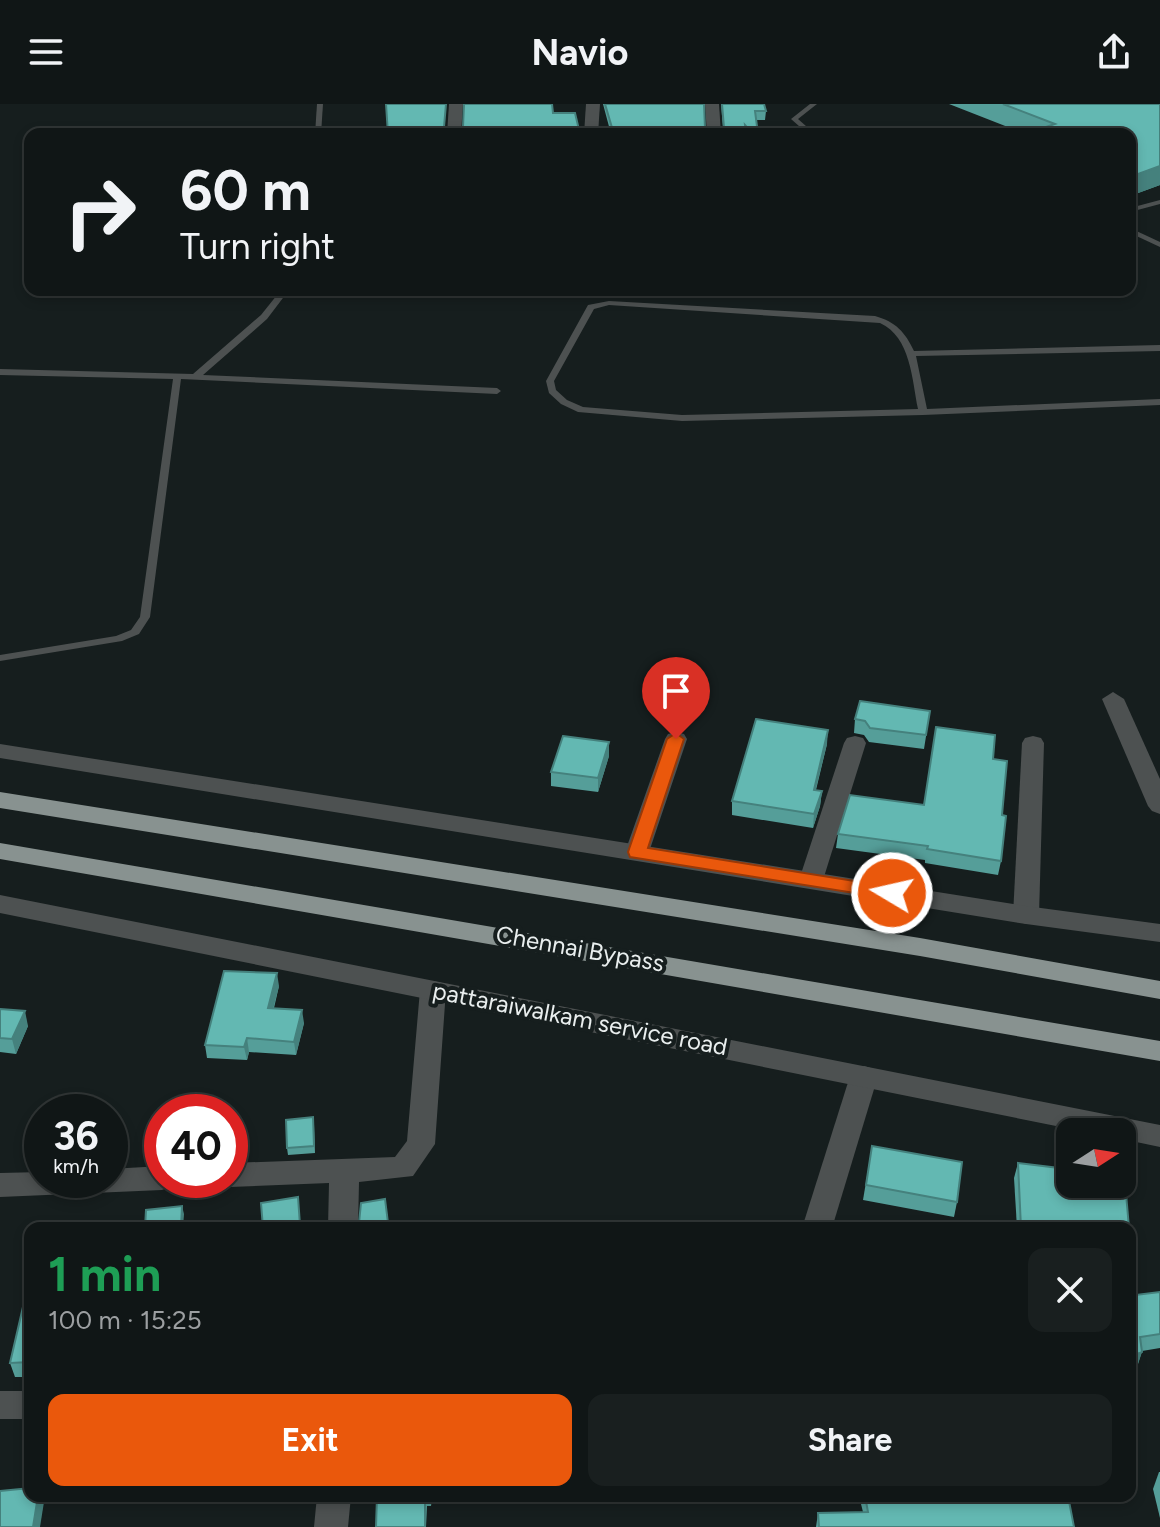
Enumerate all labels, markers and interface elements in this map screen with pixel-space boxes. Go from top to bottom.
icon: menu [24,30,68,74]
icon: share [1092,30,1136,74]
text: Navio [532,31,628,74]
text: 60 m [180,157,311,224]
icon: right [48,160,152,264]
text: Turn right [180,225,335,268]
pin [642,657,710,739]
icon: arrive [654,669,698,713]
position arrow [850,851,934,935]
street label: Chennai Bypass [494,919,667,978]
street label: pattaraiwalkam service road [430,976,730,1061]
speed limit sign: 40 [144,1094,248,1198]
text: 36 [53,1112,99,1160]
north arrow [1056,1118,1136,1198]
map controls [1056,1118,1136,1198]
text: km/h [53,1154,99,1178]
text: 1 min [48,1245,161,1303]
button: close [1028,1248,1112,1332]
text: 100 m · 15:25 [48,1304,202,1336]
button: Exit [48,1394,572,1486]
button: Share [588,1394,1112,1486]

